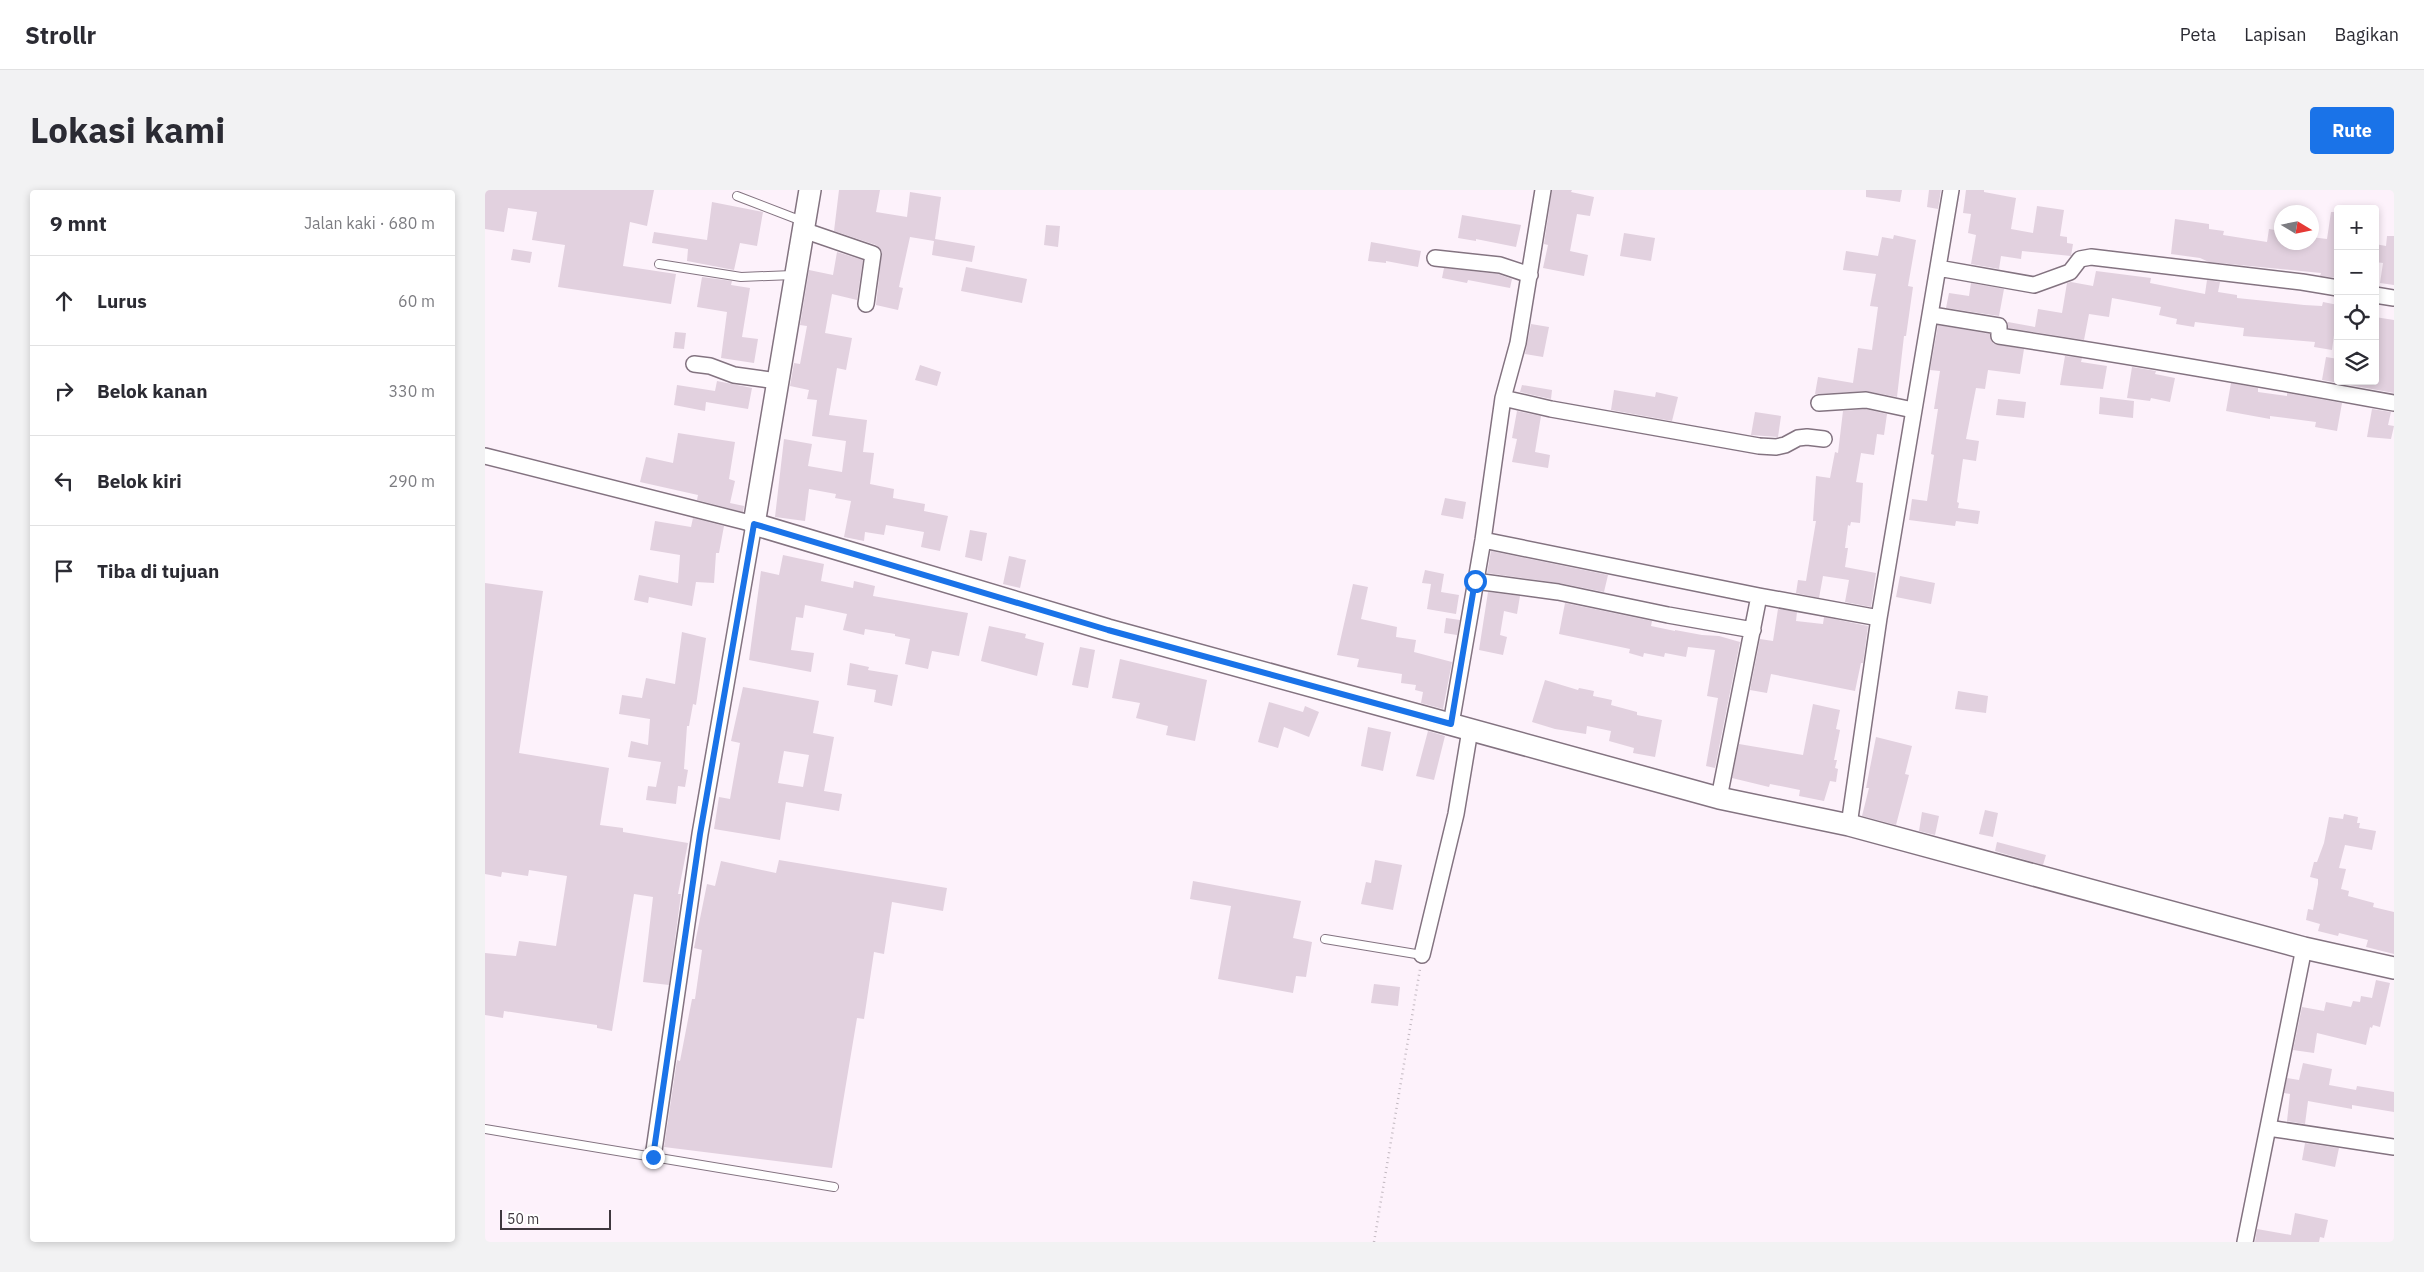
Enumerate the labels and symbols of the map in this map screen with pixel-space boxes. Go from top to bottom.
north arrow [2274,205,2319,250]
route start [1464,570,1487,593]
route end [642,1146,665,1169]
scale bar [500,1207,611,1230]

